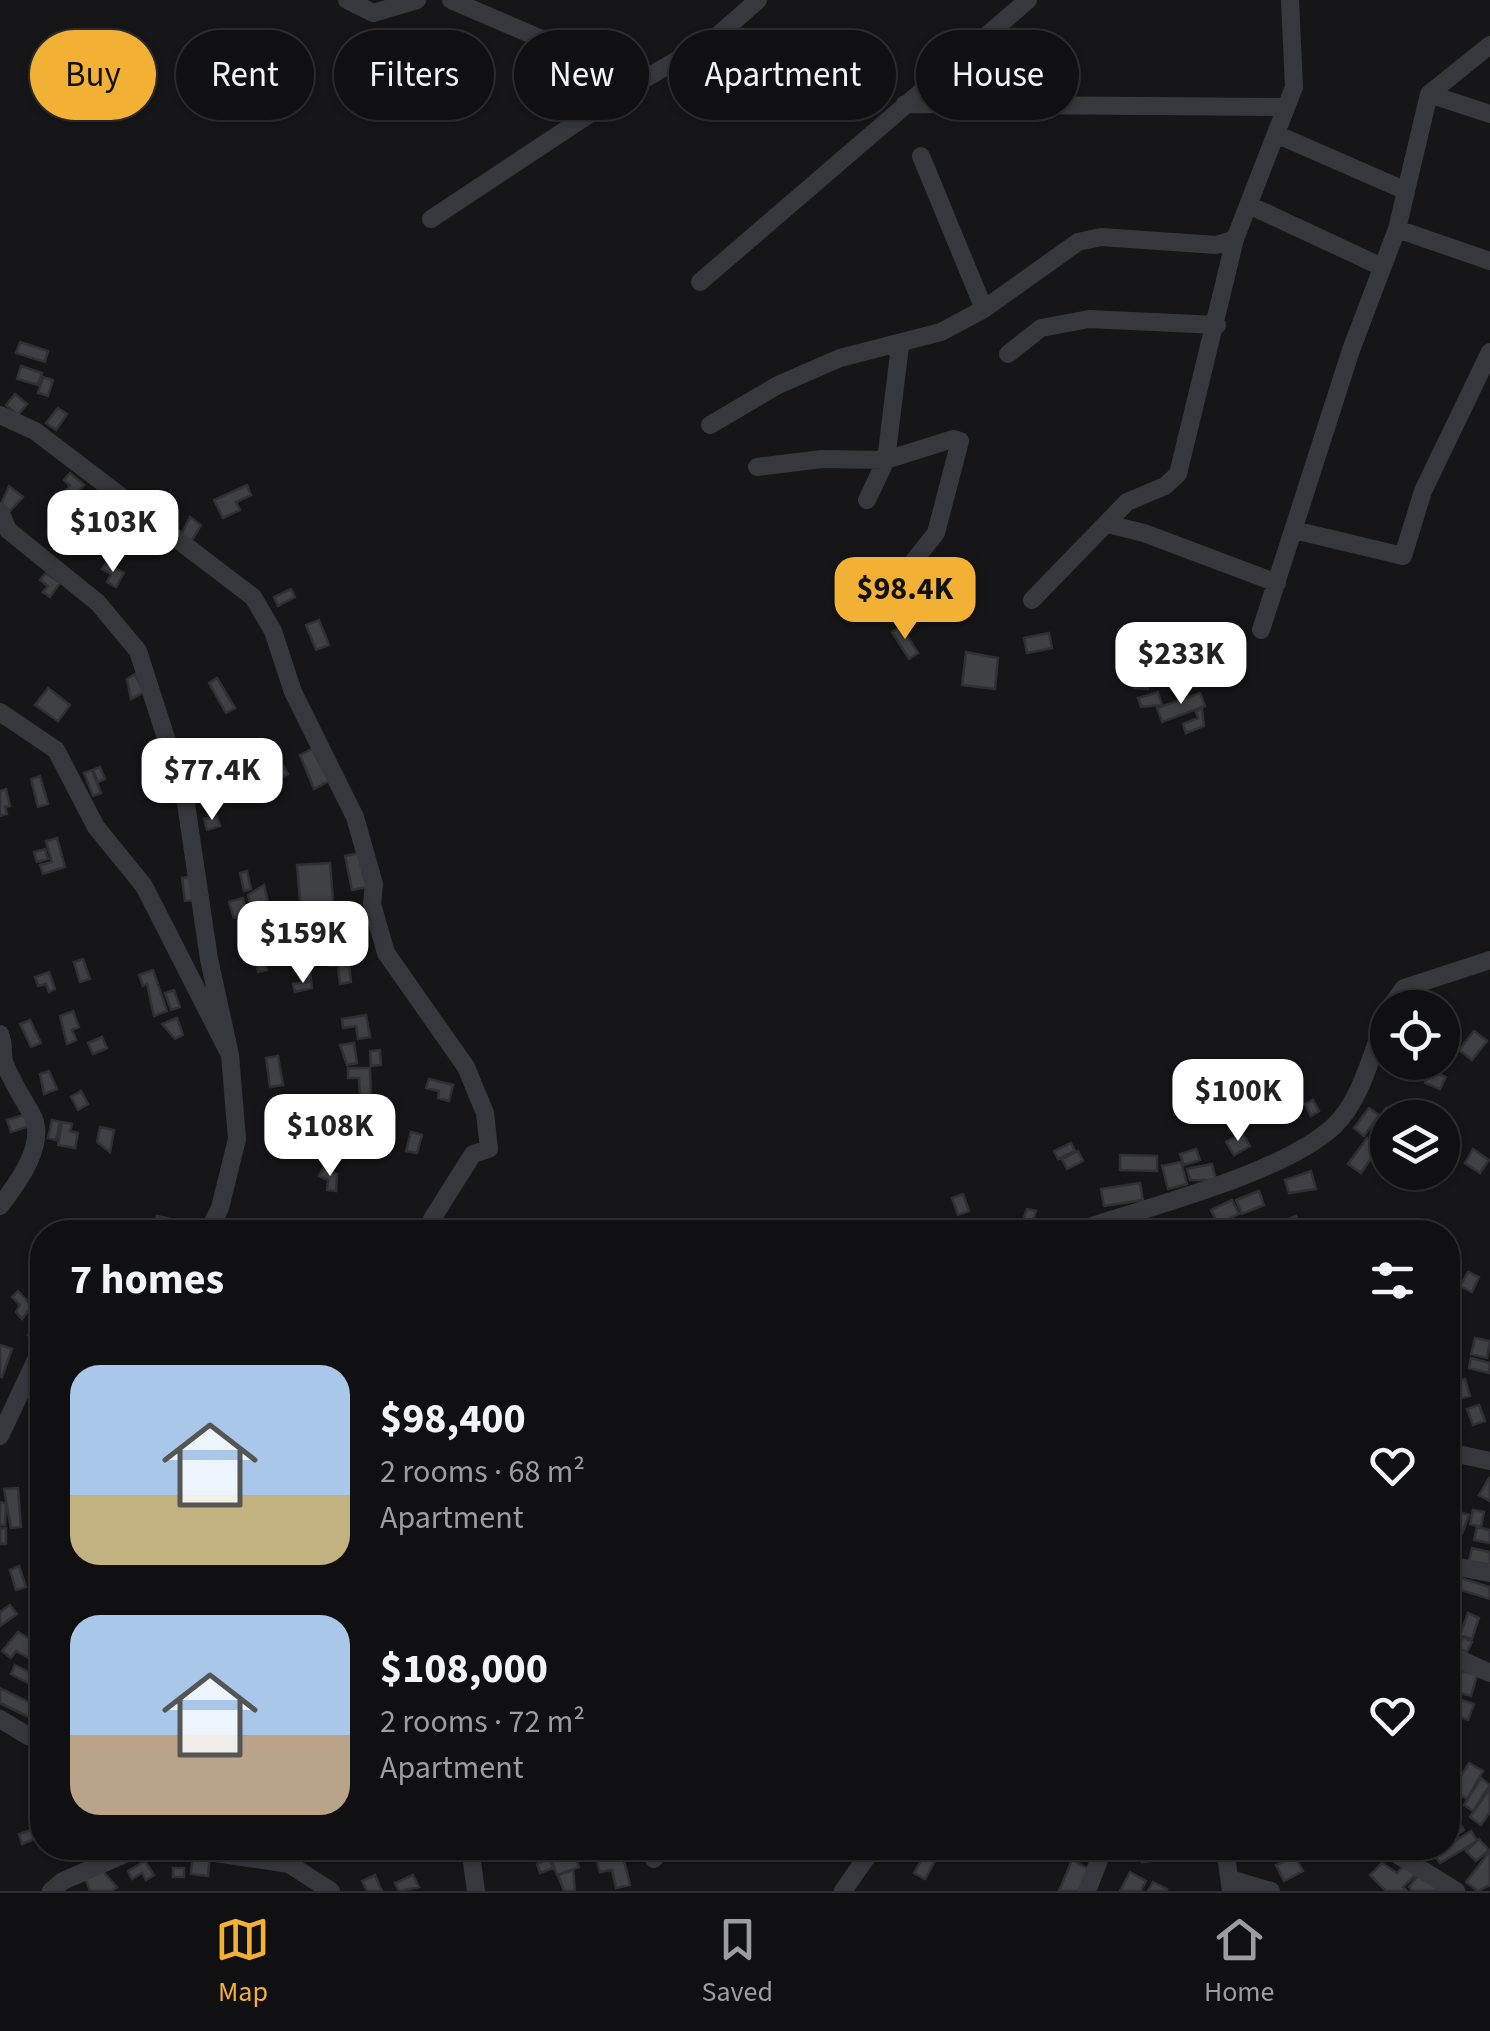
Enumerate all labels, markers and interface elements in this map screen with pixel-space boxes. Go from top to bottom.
chip: Buy [30,30,156,120]
chip: Rent [176,30,314,120]
chip: Filters [334,30,494,120]
chip: New [514,30,649,120]
chip: Apartment [669,30,896,120]
chip: House [916,30,1079,120]
pin: $103K [43,490,183,575]
text: $103K [69,499,157,545]
pin: $98.4K [824,557,986,642]
text: $98.4K [857,566,953,612]
pin: $233K [1111,622,1251,707]
text: $233K [1137,631,1225,677]
pin: $77.4K [131,738,293,823]
text: $77.4K [164,747,260,793]
pin: $159K [233,901,373,986]
text: $159K [259,910,347,956]
map controls [1370,990,1460,1190]
button: locate [1370,990,1460,1080]
pin: $100K [1168,1059,1308,1144]
text: $100K [1194,1068,1282,1114]
pin: $108K [260,1094,400,1179]
button: layers [1370,1100,1460,1190]
text: $108K [286,1103,374,1149]
text: 7 homes [70,1250,224,1310]
icon: filters [1365,1253,1420,1308]
text: $98,400 [380,1389,526,1449]
icon: home [150,1405,270,1525]
icon: heart [1365,1438,1420,1493]
text: 2 rooms · 68 m² [380,1449,585,1495]
text: Apartment [380,1495,523,1541]
text: $108,000 [380,1639,548,1699]
icon: home [150,1655,270,1775]
icon: heart [1365,1688,1420,1743]
text: 2 rooms · 72 m² [380,1699,585,1745]
text: Apartment [380,1745,523,1791]
tab: Map [215,1912,270,2012]
tab: Saved [701,1912,773,2012]
tab: Home [1204,1912,1274,2012]

